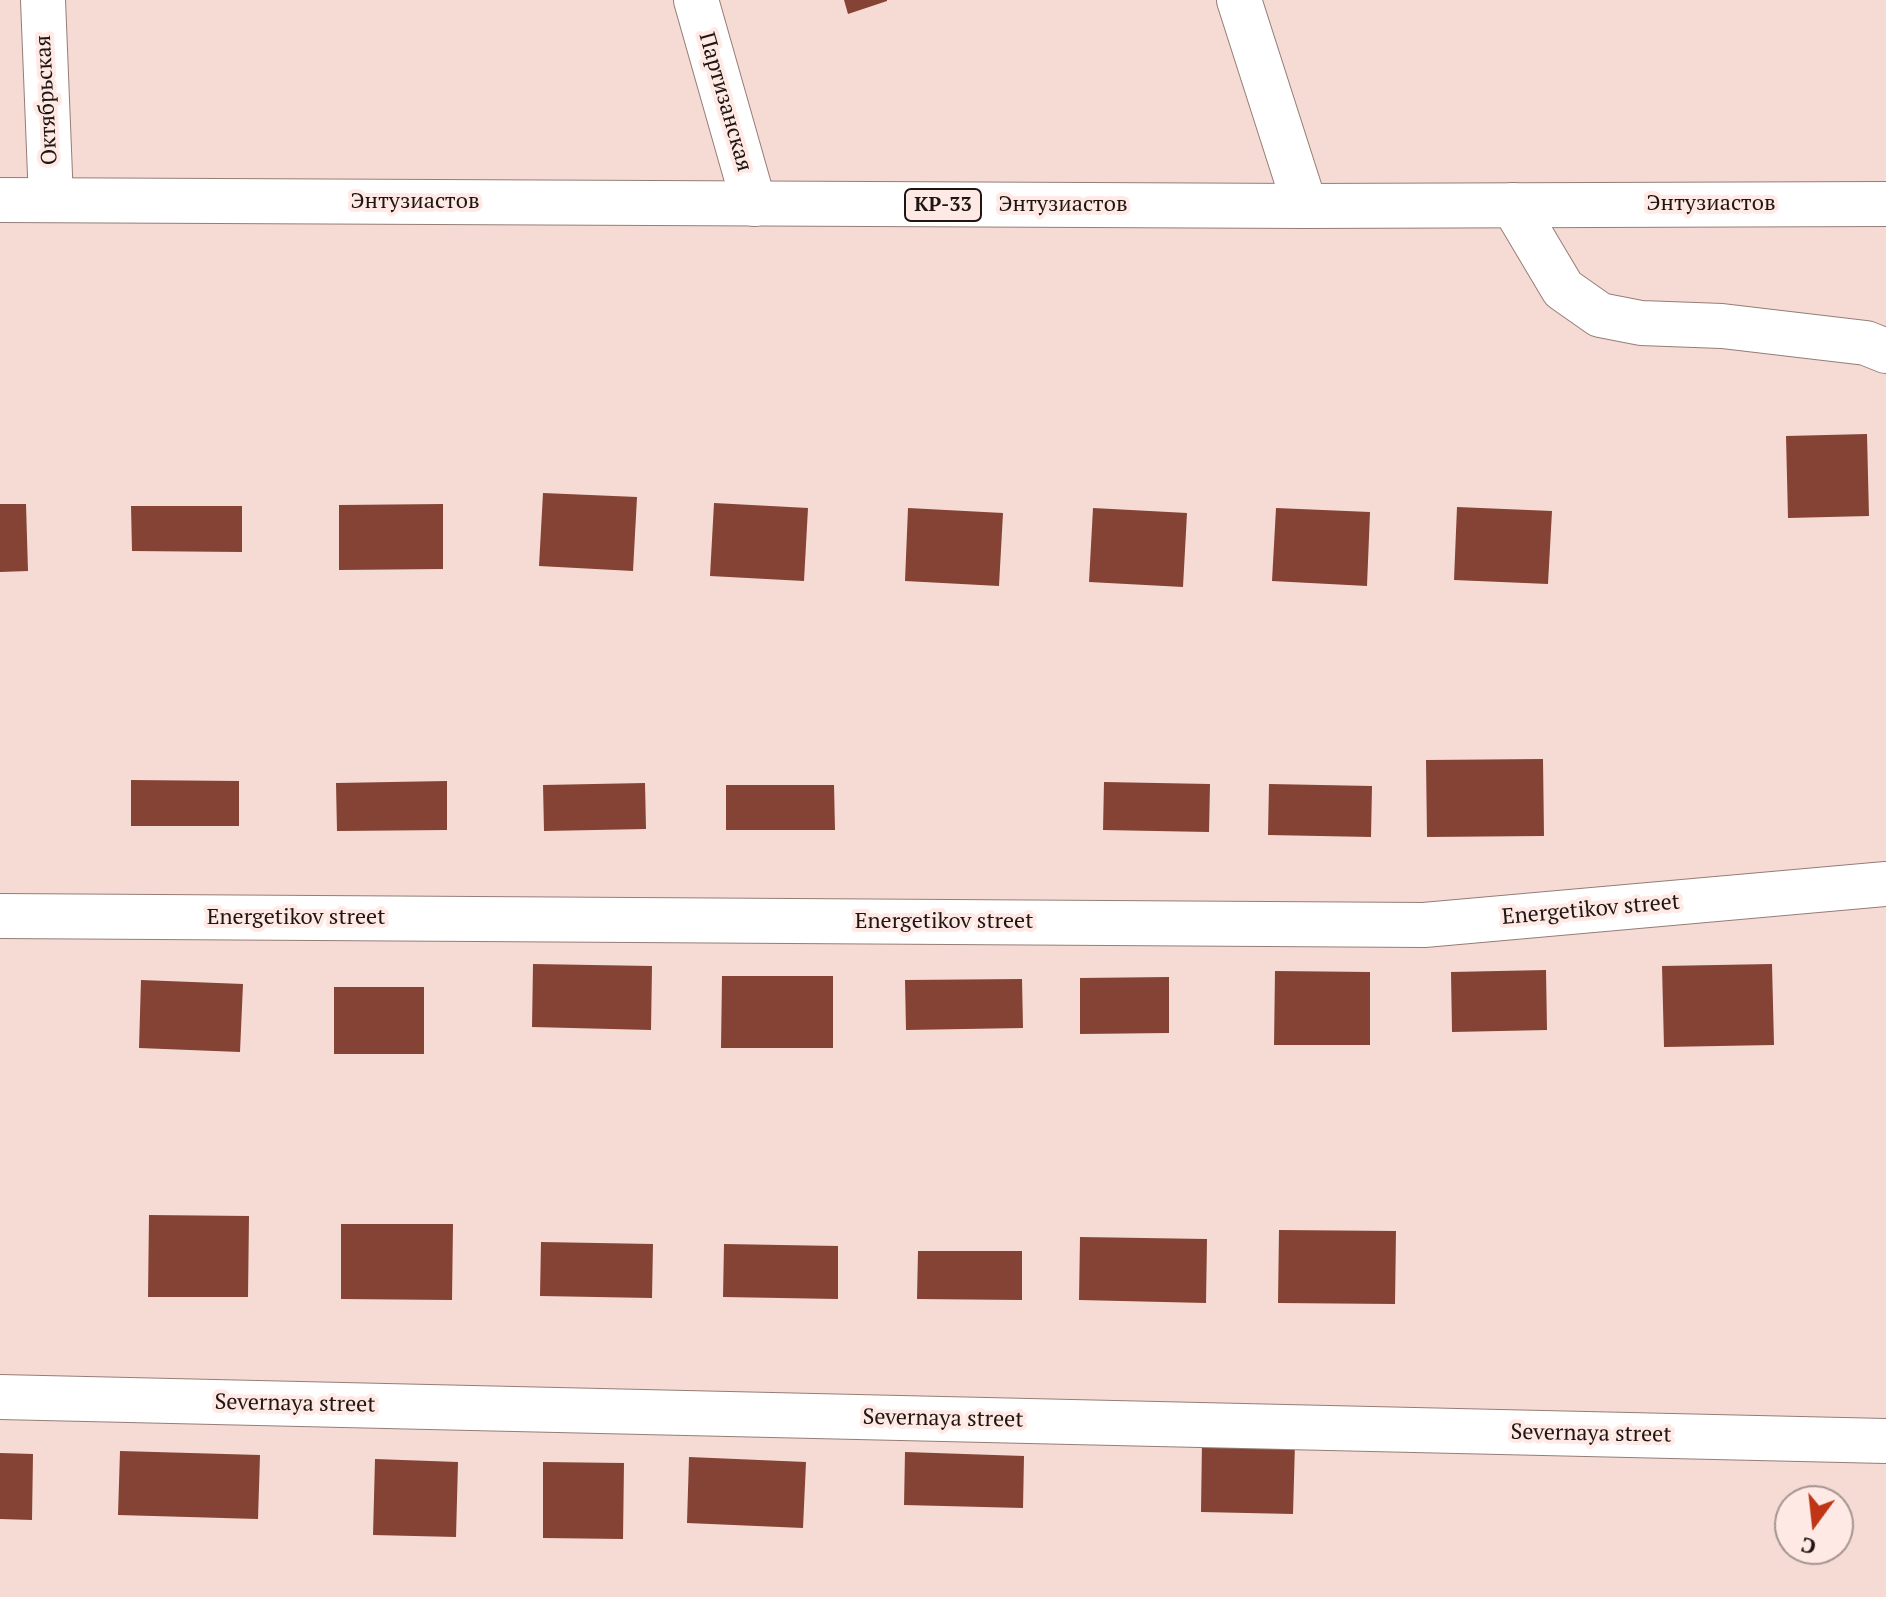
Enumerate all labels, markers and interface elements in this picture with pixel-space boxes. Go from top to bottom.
street label: Партизанская [693,29,757,175]
street label: Октябрьская [30,34,64,166]
street label: Энтузиастов [350,189,480,215]
road number: KP-33 [905,189,981,221]
street label: Энтузиастов [1646,191,1776,217]
street label: Энтузиастов [998,192,1128,218]
street label: Energetikov street [1501,889,1681,931]
street label: Energetikov street [207,905,385,931]
street label: Energetikov street [855,909,1033,935]
street label: Severnaya street [214,1389,376,1419]
street label: Severnaya street [862,1404,1024,1434]
street label: Severnaya street [1510,1419,1672,1449]
north arrow [1774,1485,1854,1565]
text: С [1797,1531,1819,1563]

